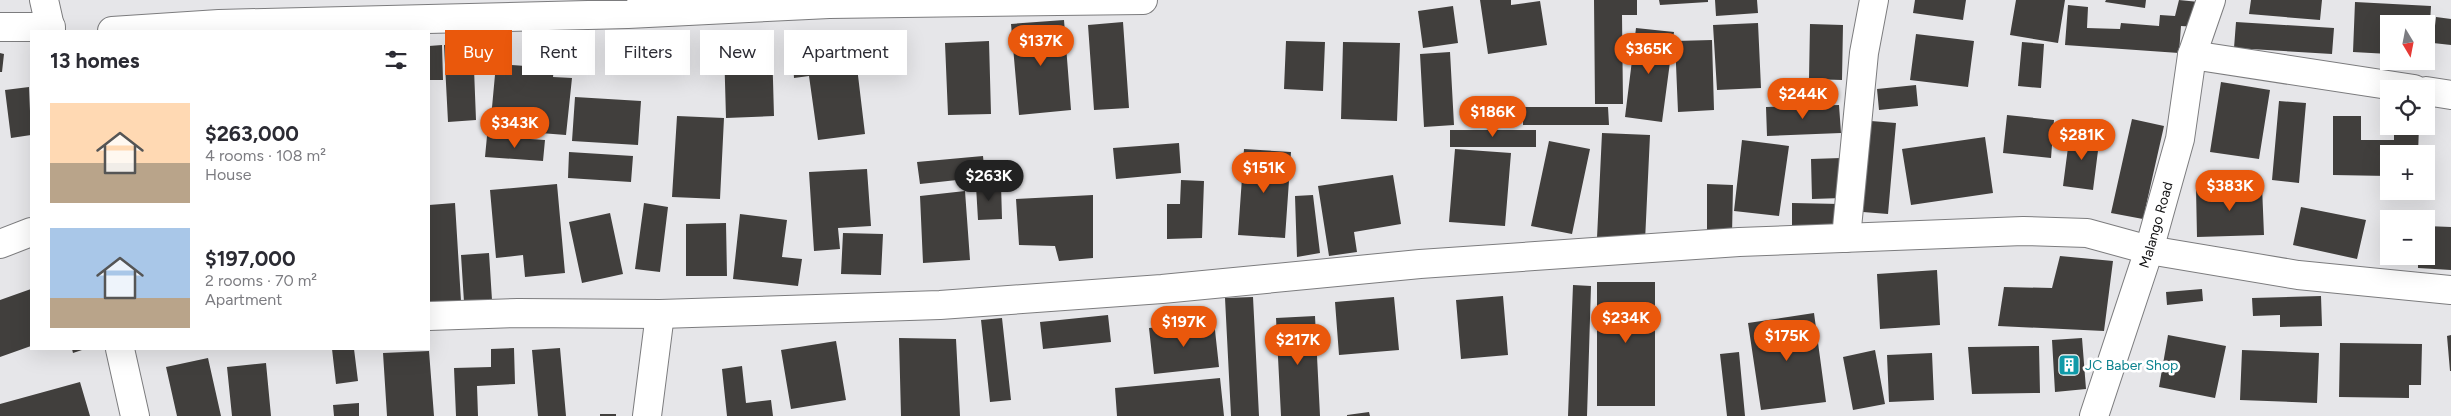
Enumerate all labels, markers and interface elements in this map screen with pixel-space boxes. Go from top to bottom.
north arrow [2380,15,2435,70]
map controls [2380,15,2435,265]
pin: $137K [1006,24,1076,67]
chip: Buy [445,30,512,75]
chip: Rent [522,30,595,75]
chip: Filters [605,30,690,75]
chip: New [700,30,774,75]
chip: Apartment [784,30,907,75]
text: $137K [1019,31,1063,50]
pin: $365K [1614,32,1684,75]
text: $365K [1626,39,1673,58]
icon: filters [382,46,410,74]
text: 13 homes [50,48,139,73]
pin: $244K [1768,78,1838,120]
button: locate [2380,80,2435,135]
text: $244K [1778,84,1828,103]
pin: $186K [1458,96,1528,138]
text: $186K [1470,102,1516,121]
pin: $343K [480,106,550,149]
text: $343K [491,113,539,132]
pin: $281K [2047,119,2117,161]
text: $263,000 [205,121,299,146]
icon: home [90,123,150,183]
text: $281K [2059,125,2105,144]
button: + [2380,145,2435,200]
text: 4 rooms · 108 m² [205,146,326,165]
pin: $151K [1229,152,1299,194]
text: $151K [1243,158,1285,177]
pin: $263K [954,160,1024,202]
text: House [205,165,251,184]
text: $263K [966,166,1012,185]
pin: $383K [2195,170,2265,212]
text: $383K [2206,176,2254,195]
street label: Malango Road [2136,180,2177,270]
button: − [2380,210,2435,265]
text: $197,000 [205,246,296,271]
icon: home [90,248,150,308]
text: 2 rooms · 70 m² [205,271,317,290]
text: Apartment [205,290,282,309]
pin: $234K [1591,302,1661,344]
pin: $197K [1149,306,1219,348]
text: $234K [1602,308,1650,327]
text: $197K [1162,312,1206,331]
pin: $175K [1752,320,1822,362]
pin: $217K [1263,324,1333,366]
text: $175K [1765,326,1809,345]
text: $217K [1276,330,1320,349]
building icon: JC Baber Shop [2057,353,2081,377]
place label: JC Baber Shop [2085,357,2178,374]

